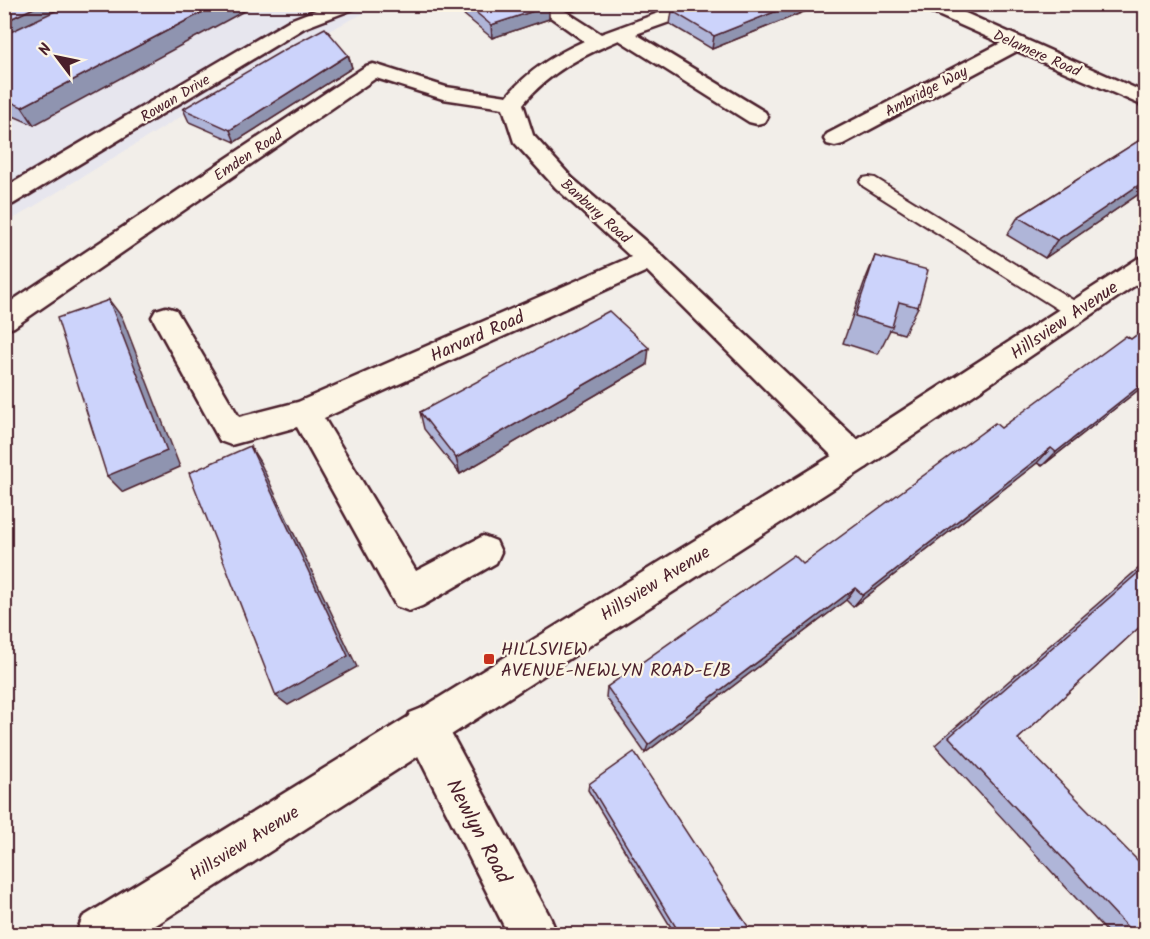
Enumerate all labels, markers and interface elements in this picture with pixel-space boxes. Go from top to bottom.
street label: Delamere Road [989,24,1085,84]
north arrow [27,27,87,87]
text: N [32,39,59,61]
street label: Ambridge Way [881,60,973,124]
street label: Rowan Drive [136,68,215,129]
street label: Emden Road [209,123,288,188]
street label: Banbury Road [555,173,636,250]
street label: Hillsview Avenue [1005,274,1125,368]
street label: Harvard Road [426,303,530,371]
street label: Hillsview Avenue [595,539,717,630]
place label: HILLSVIEW AVENUE-NEWLYN ROAD-E/B [501,636,731,686]
marker: HILLSVIEW AVENUE-NEWLYN ROAD-E/B [482,652,496,666]
street label: Newlyn Road [436,773,519,890]
street label: Hillsview Avenue [184,799,306,890]

